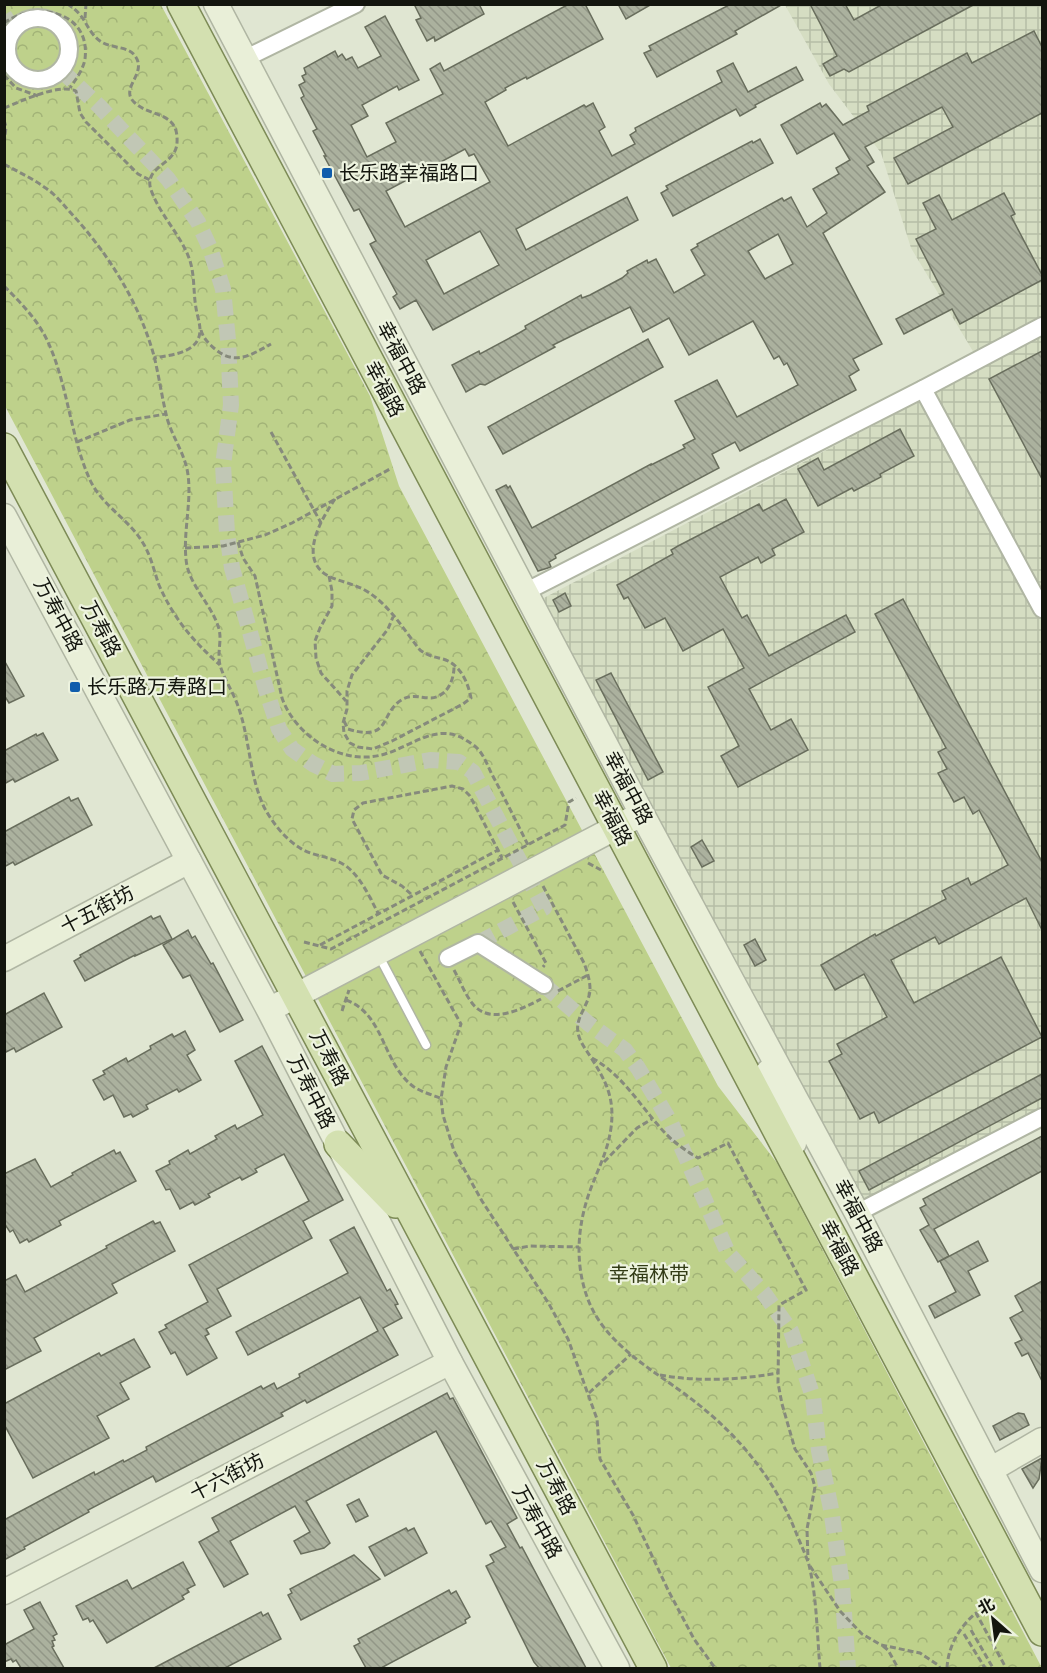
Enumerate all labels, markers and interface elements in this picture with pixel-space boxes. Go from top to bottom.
place label: 长乐路幸福路口 [339,162,479,185]
marker: 长乐路幸福路口 [320,166,334,180]
street label: 幸福中路 [372,317,430,399]
street label: 幸福路 [360,357,408,421]
street label: 万寿中路 [29,574,87,656]
street label: 万寿路 [77,597,125,661]
place label: 长乐路万寿路口 [87,676,227,699]
marker: 长乐路万寿路口 [68,680,82,694]
street label: 幸福中路 [599,747,657,829]
street label: 幸福路 [588,786,636,850]
street label: 十五街坊 [56,881,138,939]
street label: 万寿路 [305,1026,353,1090]
street label: 万寿中路 [283,1051,339,1133]
street label: 幸福中路 [829,1175,887,1257]
street label: 幸福路 [815,1216,863,1280]
park label: 幸福林带 [609,1263,689,1286]
street label: 十六街坊 [186,1449,268,1505]
street label: 万寿路 [532,1455,580,1519]
street label: 万寿中路 [508,1481,566,1563]
north arrow [963,1589,1023,1649]
text: 北 [975,1594,998,1618]

